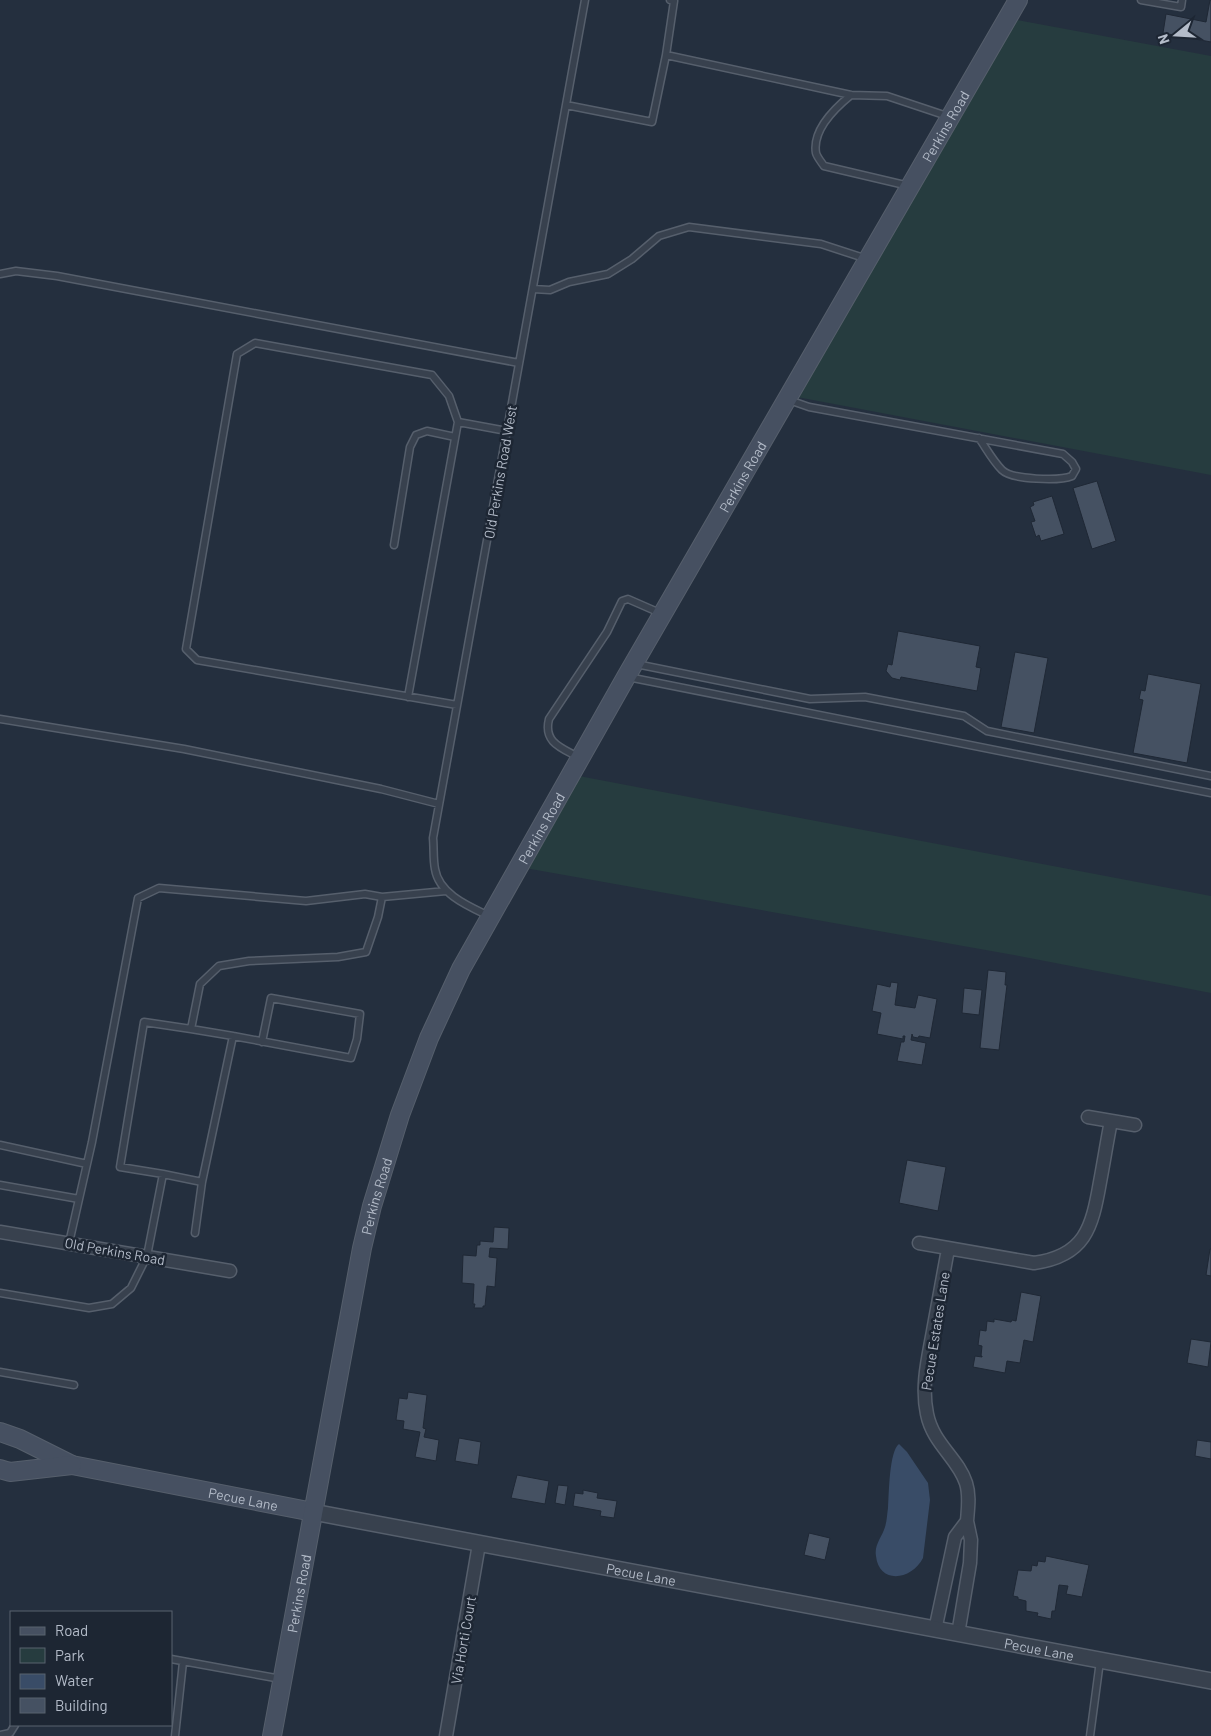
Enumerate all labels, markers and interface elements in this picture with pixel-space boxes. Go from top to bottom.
north arrow [1151,10,1201,60]
text: N [1154,32,1173,46]
street label: Perkins Road [918,87,972,165]
street label: Old Perkins Road West [480,404,520,540]
street label: Perkins Road [715,438,769,515]
street label: Perkins Road [514,789,568,867]
street label: Perkins Road [357,1155,395,1236]
street label: Old Perkins Road [63,1234,167,1268]
street label: Pecue Estates Lane [917,1271,953,1391]
street label: Pecue Lane [207,1483,280,1514]
street label: Perkins Road [283,1553,314,1634]
street label: Pecue Lane [605,1559,678,1589]
street label: Via Horti Court [447,1595,479,1685]
legend [10,1611,172,1726]
text: Road [55,1621,88,1639]
street label: Pecue Lane [1003,1634,1076,1664]
text: Park [55,1646,85,1664]
text: Water [55,1671,94,1689]
text: Building [55,1696,108,1714]

